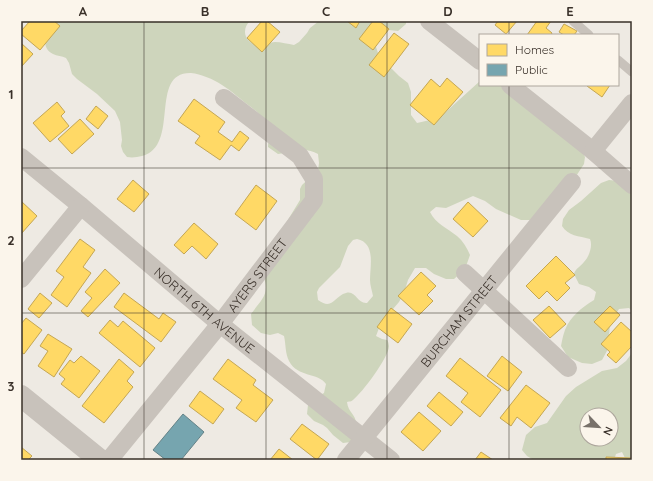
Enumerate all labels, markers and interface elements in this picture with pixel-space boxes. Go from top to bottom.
text: A [79,3,88,19]
text: B [201,3,209,19]
text: C [322,3,330,19]
text: D [443,3,453,19]
text: E [566,3,574,19]
legend [479,34,619,86]
text: Homes [515,42,555,57]
text: Public [515,62,548,77]
text: 1 [8,86,14,102]
text: 2 [7,232,15,248]
street label: AYERS STREET [224,235,290,315]
street label: NORTH 6TH AVENUE [151,264,258,357]
street label: BURCHAM STREET [417,272,501,370]
text: 3 [8,378,15,394]
north arrow [579,407,619,447]
text: N [600,425,616,438]

